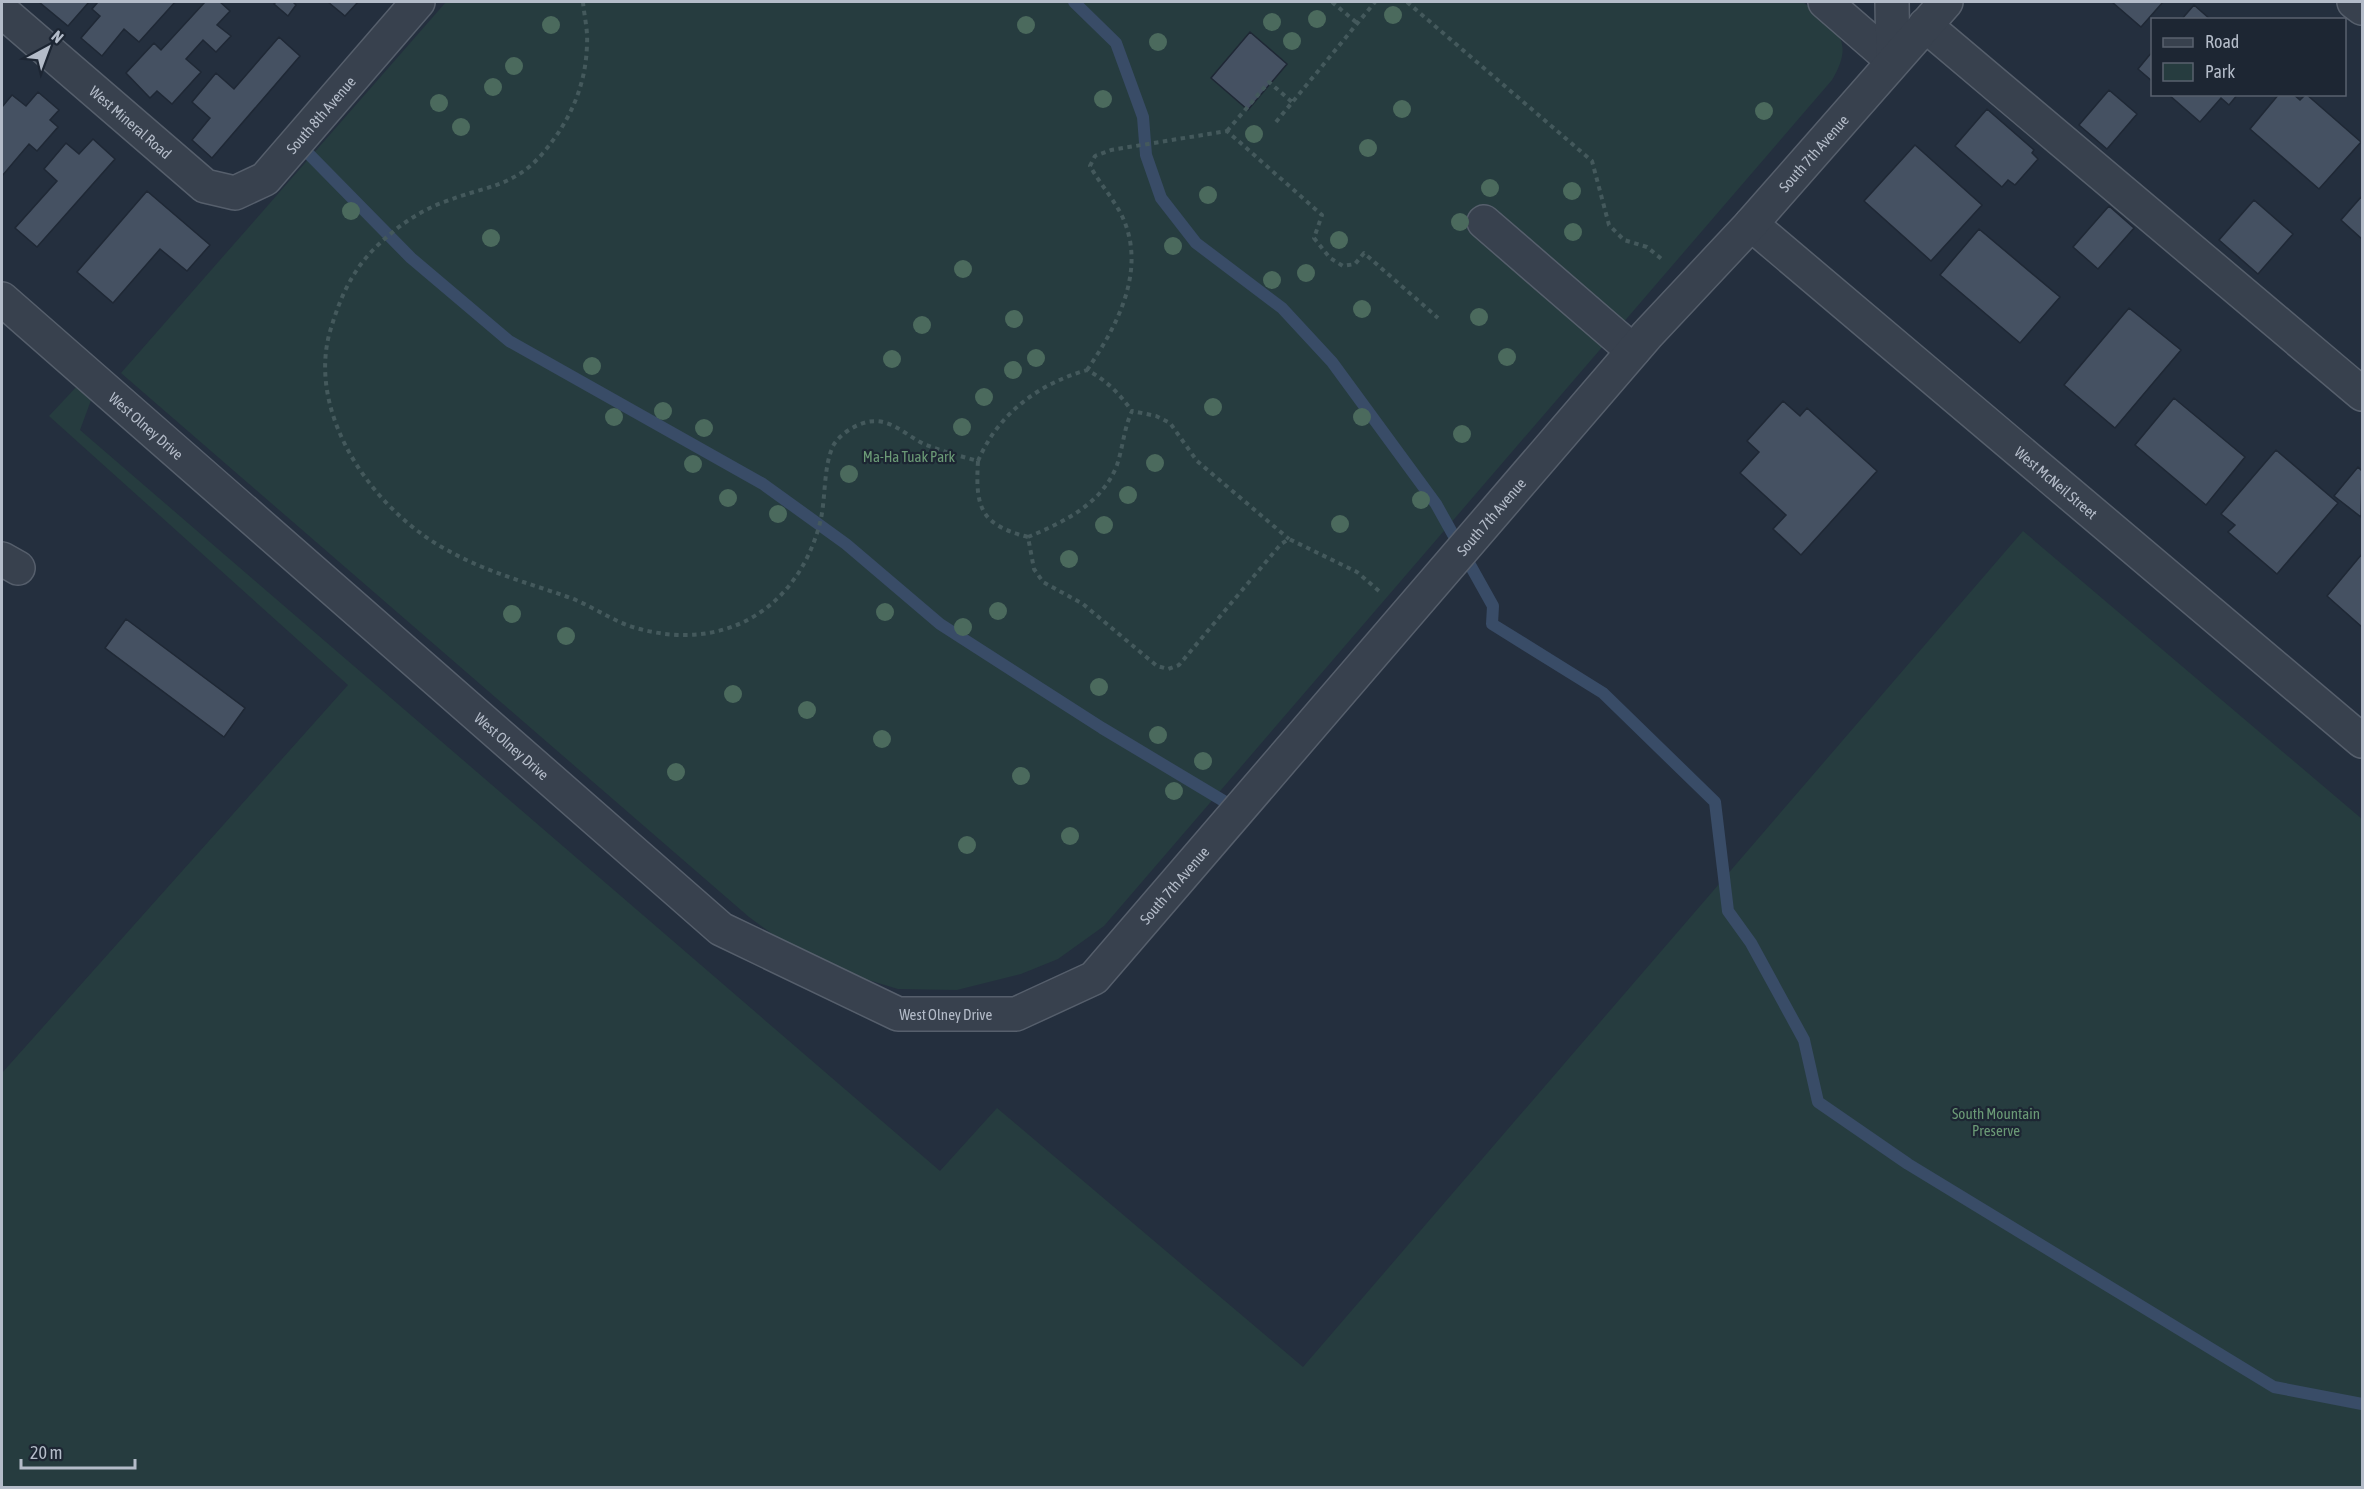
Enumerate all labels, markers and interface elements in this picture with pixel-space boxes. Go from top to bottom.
north arrow [18,18,78,78]
legend [2151,18,2346,96]
text: N [48,27,67,47]
text: Road [2205,31,2239,52]
text: Park [2205,61,2235,82]
street label: South 8th Avenue [283,72,359,157]
street label: West Mineral Road [86,82,175,162]
street label: South 7th Avenue [1775,111,1852,195]
street label: West Olney Drive [106,388,187,463]
street label: West McNeil Street [2012,443,2101,522]
park label: Ma-Ha Tuak Park [863,448,956,465]
street label: South 7th Avenue [1453,474,1529,559]
street label: West Olney Drive [471,709,553,783]
street label: South 7th Avenue [1136,843,1212,927]
street label: West Olney Drive [899,1006,992,1023]
park label: South Mountain Preserve [1952,1105,2040,1139]
scale bar [21,1432,135,1470]
text: 20 m [30,1442,62,1463]

